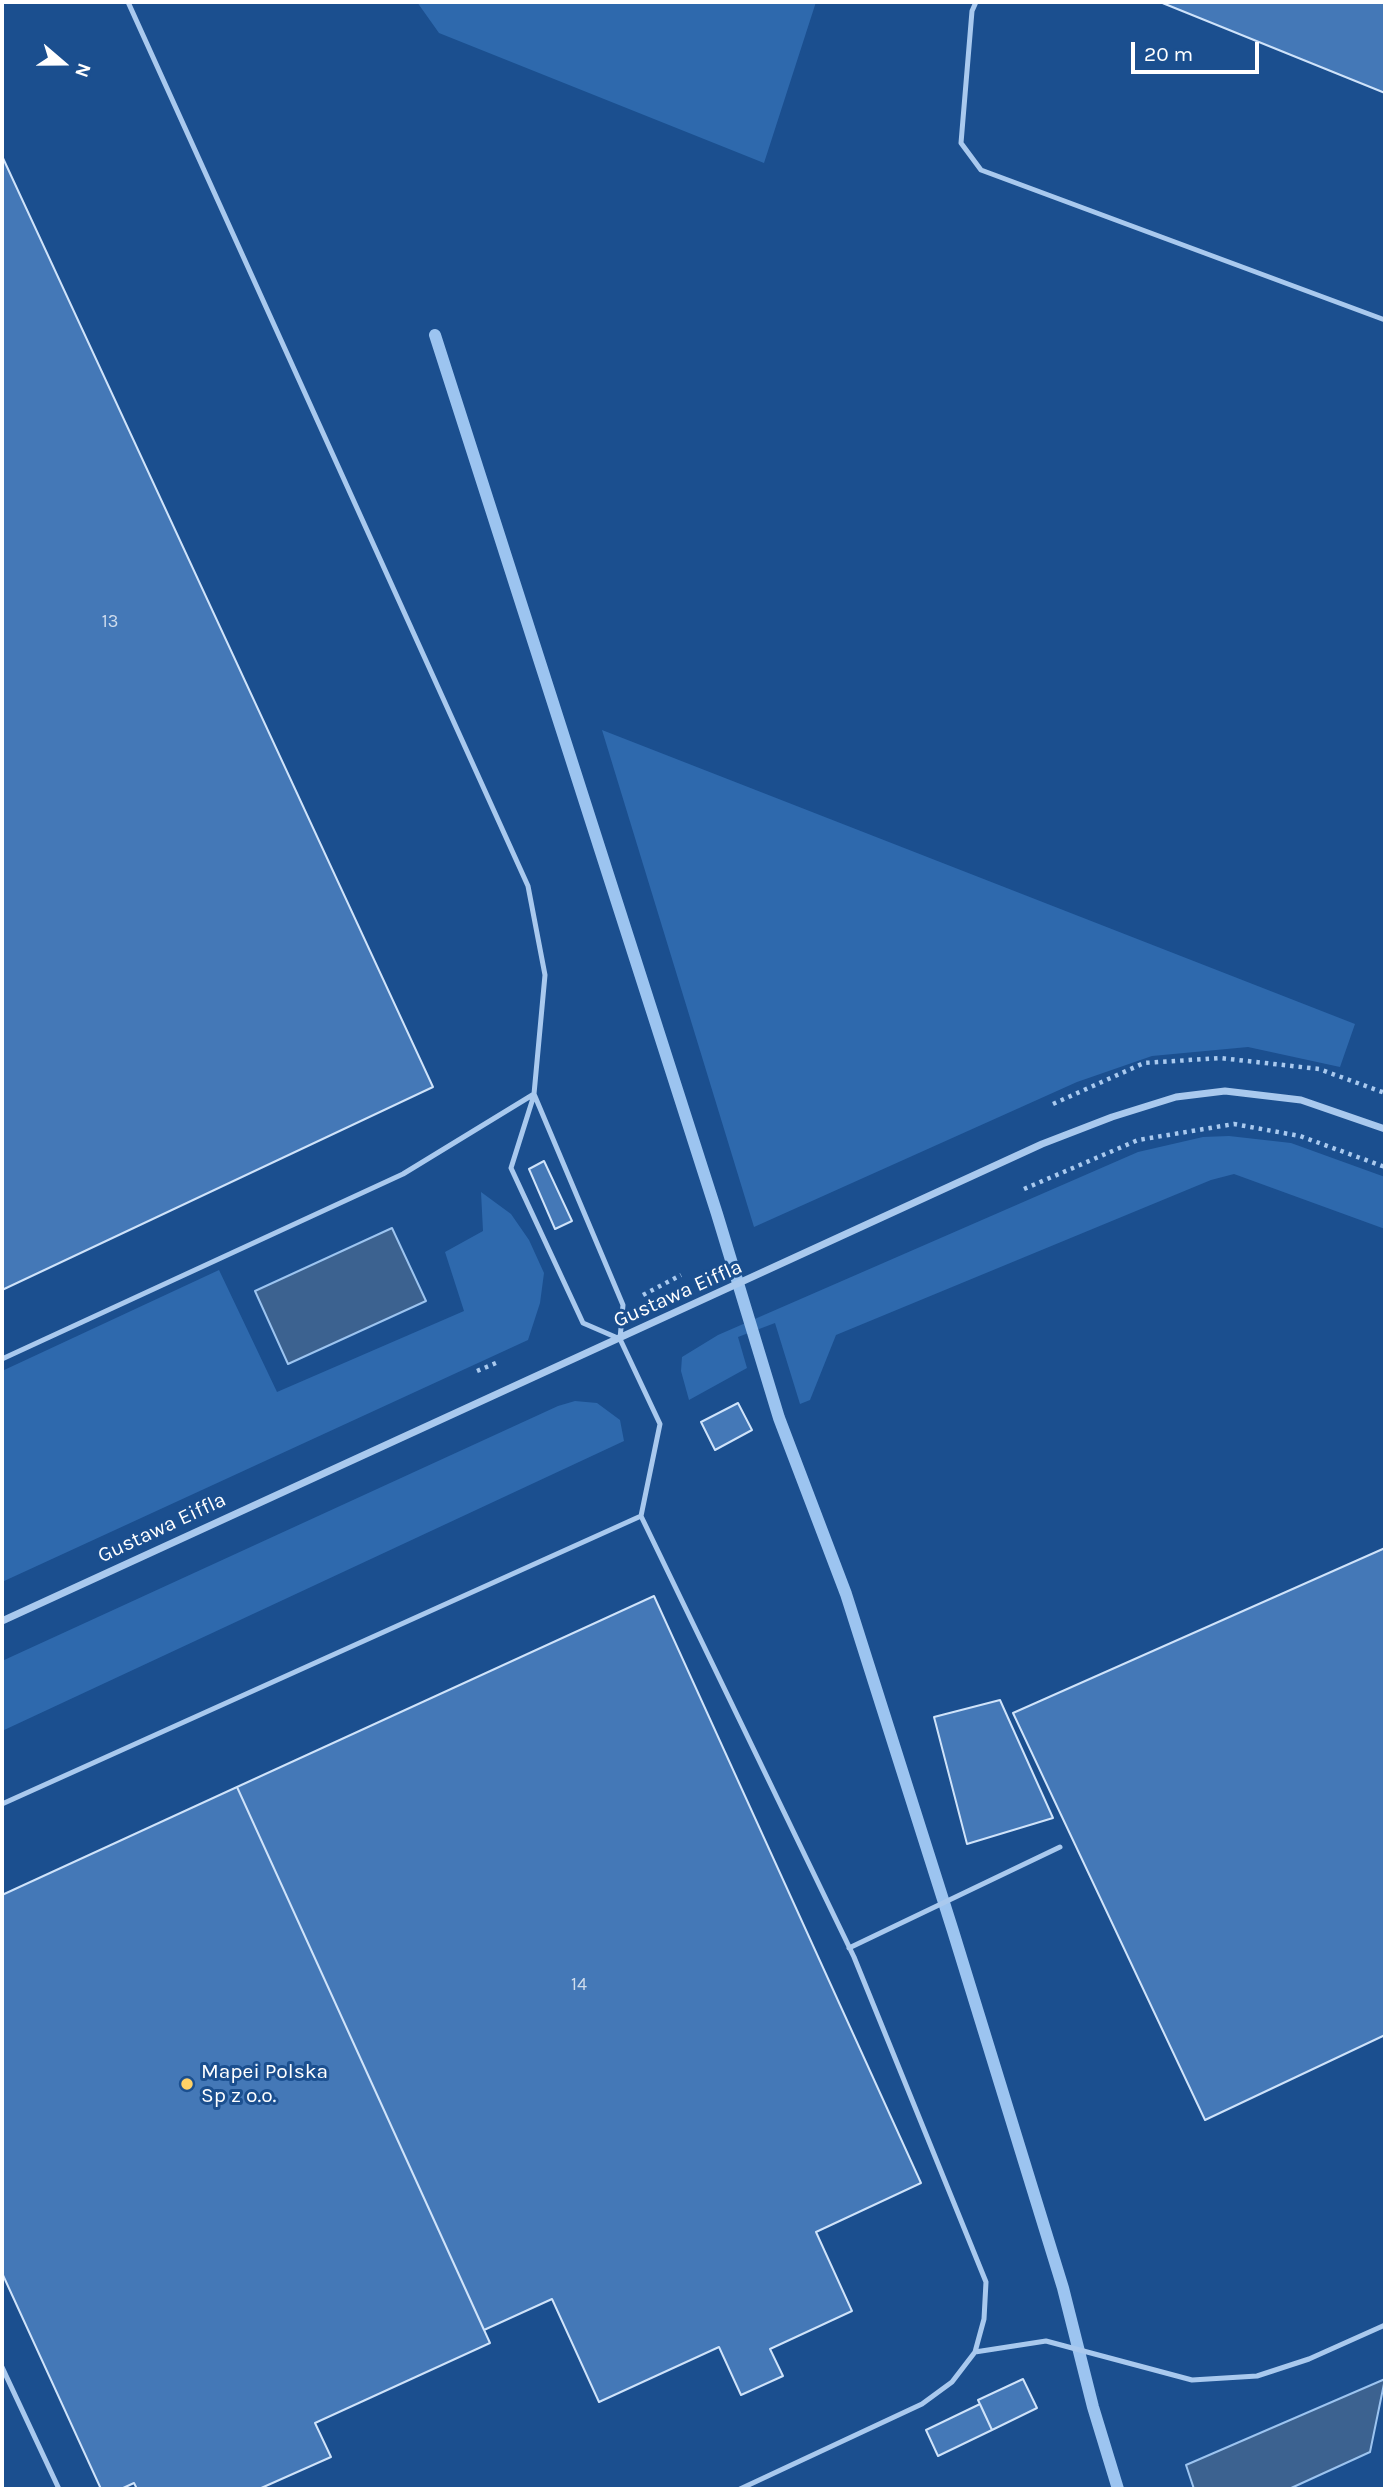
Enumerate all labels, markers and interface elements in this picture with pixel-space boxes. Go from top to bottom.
north arrow [28,28,98,98]
scale bar [1135,28,1263,72]
text: 20 m [1144,42,1193,66]
text: N [70,60,95,80]
house number: 13 [102,611,118,633]
street label: Gustawa Eiffla [610,1254,746,1334]
street label: Gustawa Eiffla [94,1487,230,1569]
house number: 14 [571,1974,587,1996]
place label: Mapei Polska Sp z o.o. [201,2059,328,2109]
marker: Mapei Polska Sp z o.o. [179,2076,195,2092]

